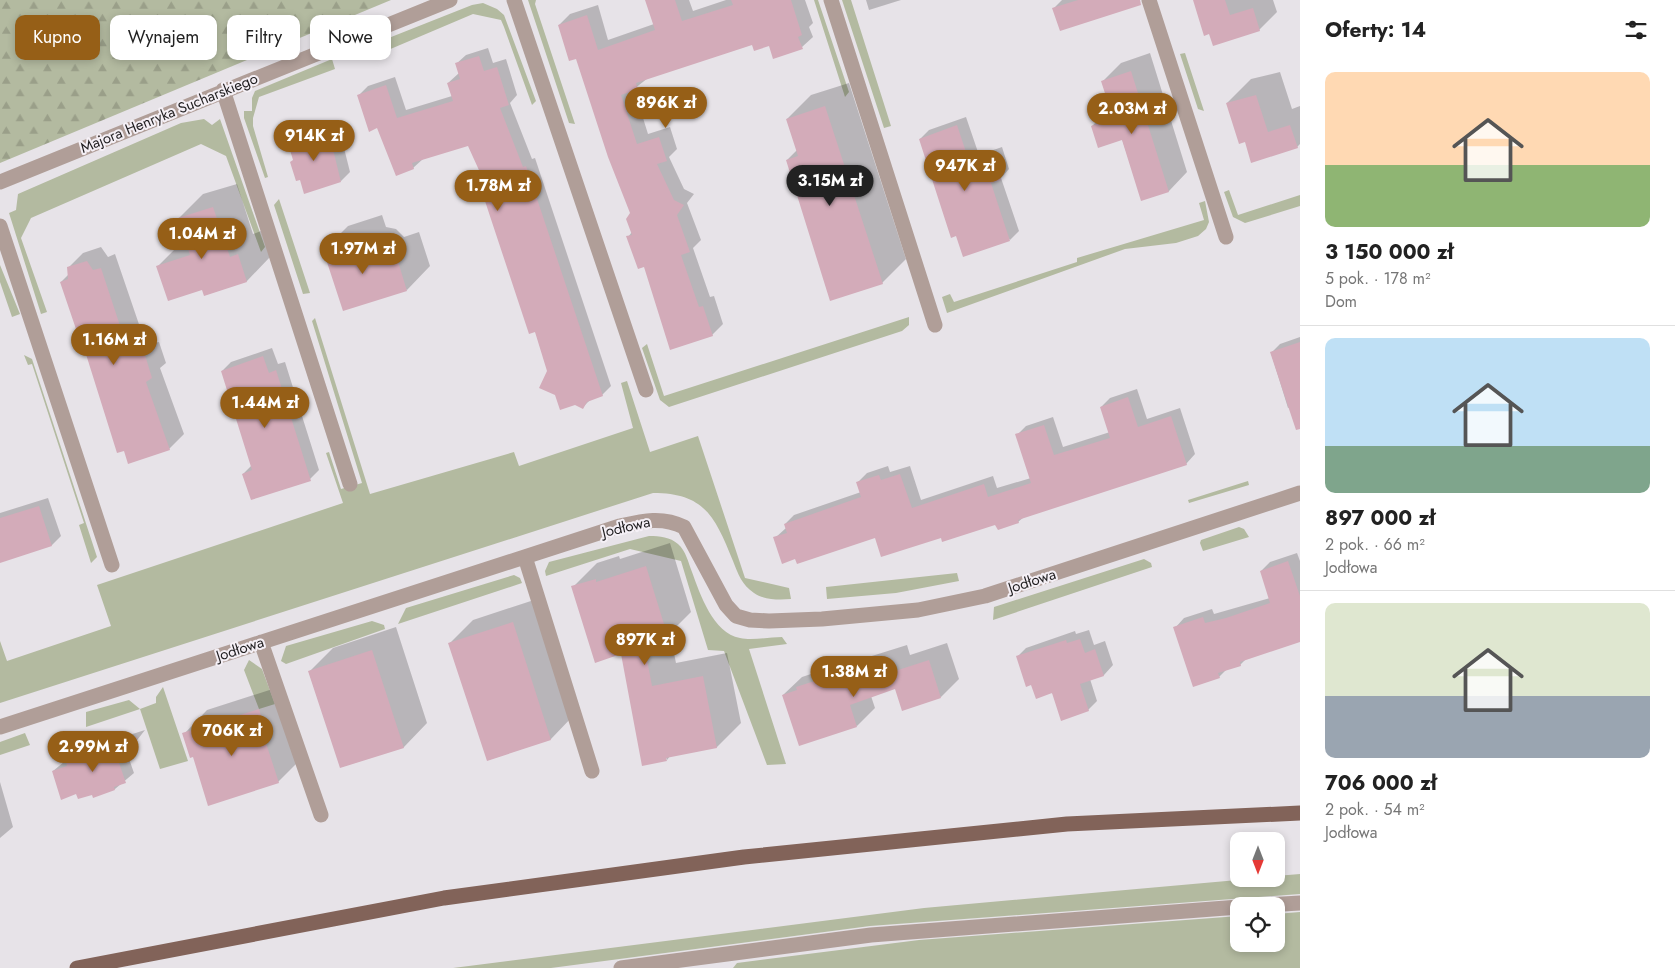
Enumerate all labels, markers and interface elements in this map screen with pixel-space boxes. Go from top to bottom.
chip: Kupno [15,15,100,60]
chip: Wynajem [110,15,217,60]
chip: Filtry [227,15,300,60]
chip: Nowe [310,15,391,60]
text: Oferty: 14 [1325,15,1426,45]
icon: filters [1622,16,1650,44]
street label: Majora Henryka Sucharskiego [77,67,261,159]
pin: 896K zł [620,86,712,129]
text: 896K zł [636,91,696,114]
pin: 2.03M zł [1080,92,1184,135]
text: 2.03M zł [1098,97,1166,120]
icon: home [1443,105,1533,195]
pin: 914K zł [268,120,360,162]
text: 914K zł [285,124,343,147]
pin: 947K zł [919,150,1011,192]
text: 947K zł [935,154,995,177]
pin: 3.15M zł [778,164,882,207]
text: 3.15M zł [797,169,863,192]
pin: 1.78M zł [446,170,550,212]
text: 1.78M zł [466,174,530,197]
pin: 1.04M zł [150,218,254,260]
text: 1.04M zł [169,222,235,245]
pin: 1.97M zł [311,232,415,275]
text: 1.97M zł [331,237,395,260]
text: 3 150 000 zł [1325,237,1453,267]
text: 5 pok. · 178 m² [1325,267,1431,290]
text: Dom [1325,290,1357,313]
pin: 1.16M zł [62,324,166,366]
text: 1.16M zł [82,328,146,351]
icon: home [1443,370,1533,460]
pin: 1.44M zł [213,386,317,429]
text: 1.44M zł [231,391,299,414]
text: 897 000 zł [1325,503,1435,533]
street label: Jodłowa [598,511,652,544]
text: 2 pok. · 66 m² [1325,533,1425,556]
text: Jodłowa [1325,556,1377,579]
street label: Jodłowa [1003,563,1059,600]
pin: 897K zł [599,624,691,666]
text: 897K zł [616,628,674,651]
street label: Jodłowa [211,631,267,668]
icon: home [1443,635,1533,725]
pin: 1.38M zł [802,656,906,698]
text: 1.38M zł [822,660,887,683]
pin: 706K zł [186,714,278,757]
text: 706K zł [202,719,262,742]
pin: 2.99M zł [41,730,145,773]
text: 2.99M zł [59,735,127,758]
text: 706 000 zł [1325,768,1437,798]
text: 2 pok. · 54 m² [1325,798,1425,821]
text: Jodłowa [1325,821,1377,844]
north arrow [1230,832,1285,888]
map controls [1230,832,1285,952]
button: locate [1230,897,1285,952]

